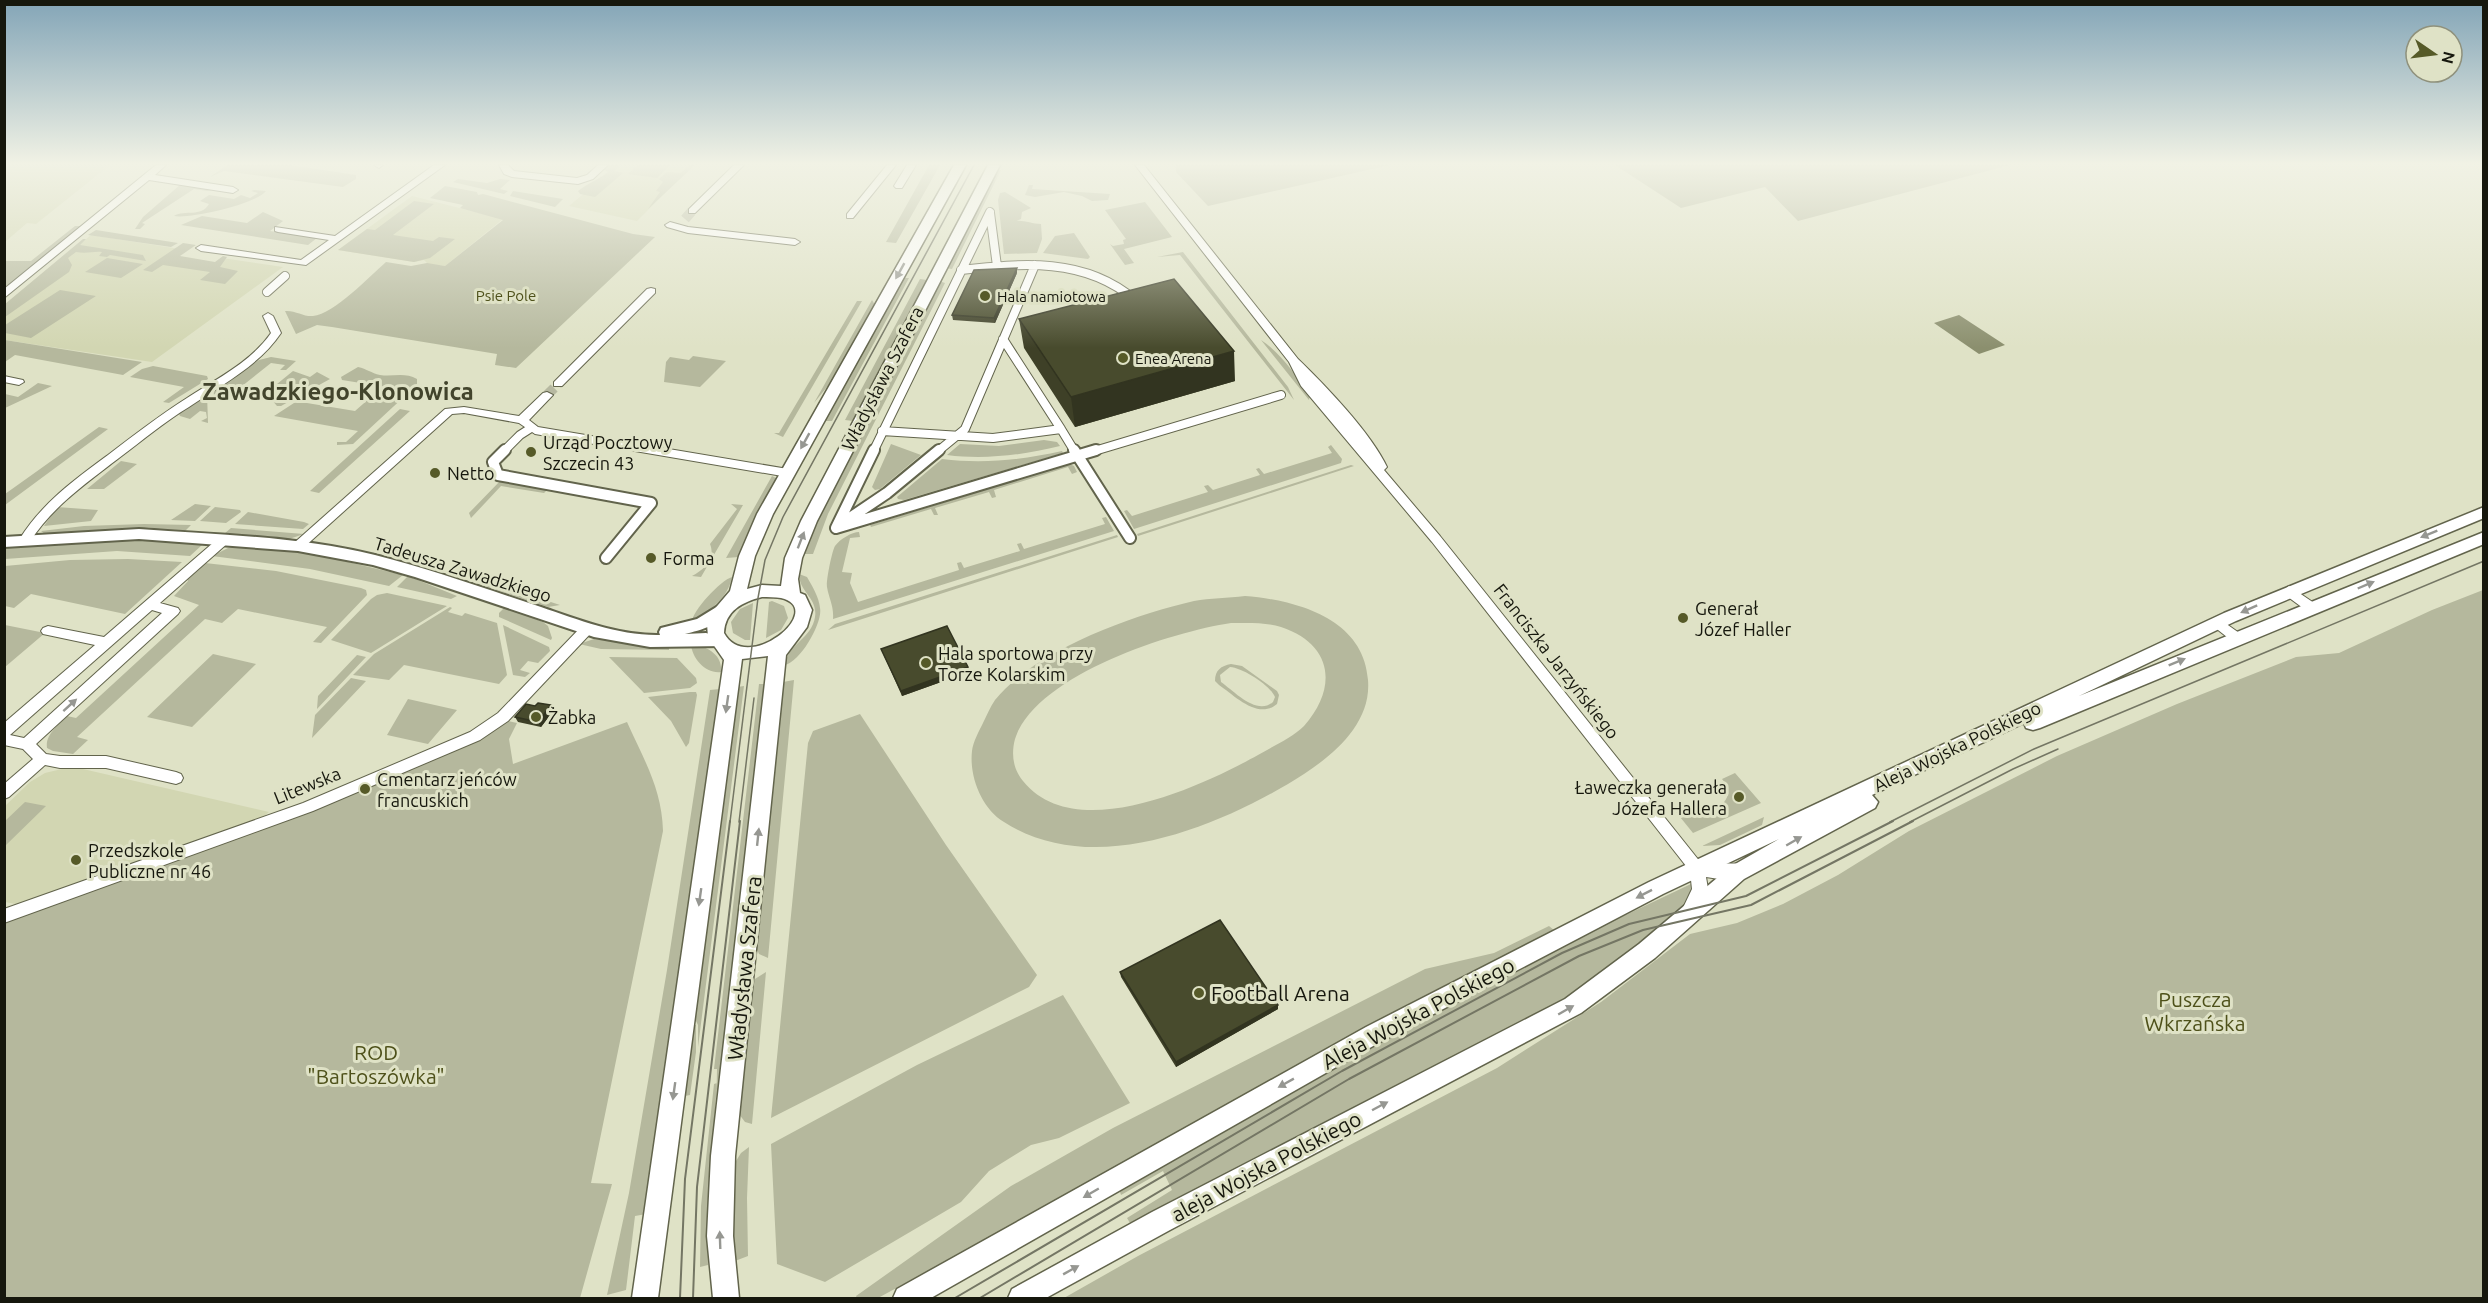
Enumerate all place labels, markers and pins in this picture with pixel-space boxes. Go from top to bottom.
place label: Hala namiotowa [997,288,1106,305]
marker: Hala namiotowa [978,289,992,303]
place label: Enea Arena [1135,350,1211,367]
marker: Enea Arena [1116,351,1130,365]
place label: Urząd Pocztowy Szczecin 43 [543,432,673,473]
marker: Urząd Pocztowy Szczecin 43 [524,445,538,459]
place label: Netto [447,463,494,483]
marker: Netto [428,466,442,480]
place label: Forma [663,548,715,568]
marker: Forma [644,551,658,565]
place label: Generał Józef Haller [1695,598,1791,639]
marker: Generał Józef Haller [1676,611,1690,625]
place label: Hala sportowa przy Torze Kolarskim [938,643,1093,684]
marker: Hala sportowa przy Torze Kolarskim [919,656,933,670]
place label: Żabka [548,707,596,727]
marker: Żabka [529,710,543,724]
place label: Cmentarz jeńców francuskich [377,769,517,810]
place label: Ławeczka generała Józefa Hallera [1575,777,1727,818]
marker: Cmentarz jeńców francuskich [358,782,372,796]
marker: Ławeczka generała Józefa Hallera [1732,790,1746,804]
place label: Przedszkole Publiczne nr 46 [88,840,211,881]
marker: Przedszkole Publiczne nr 46 [69,853,83,867]
place label: Football Arena [1211,981,1350,1005]
marker: Football Arena [1192,986,1206,1000]

